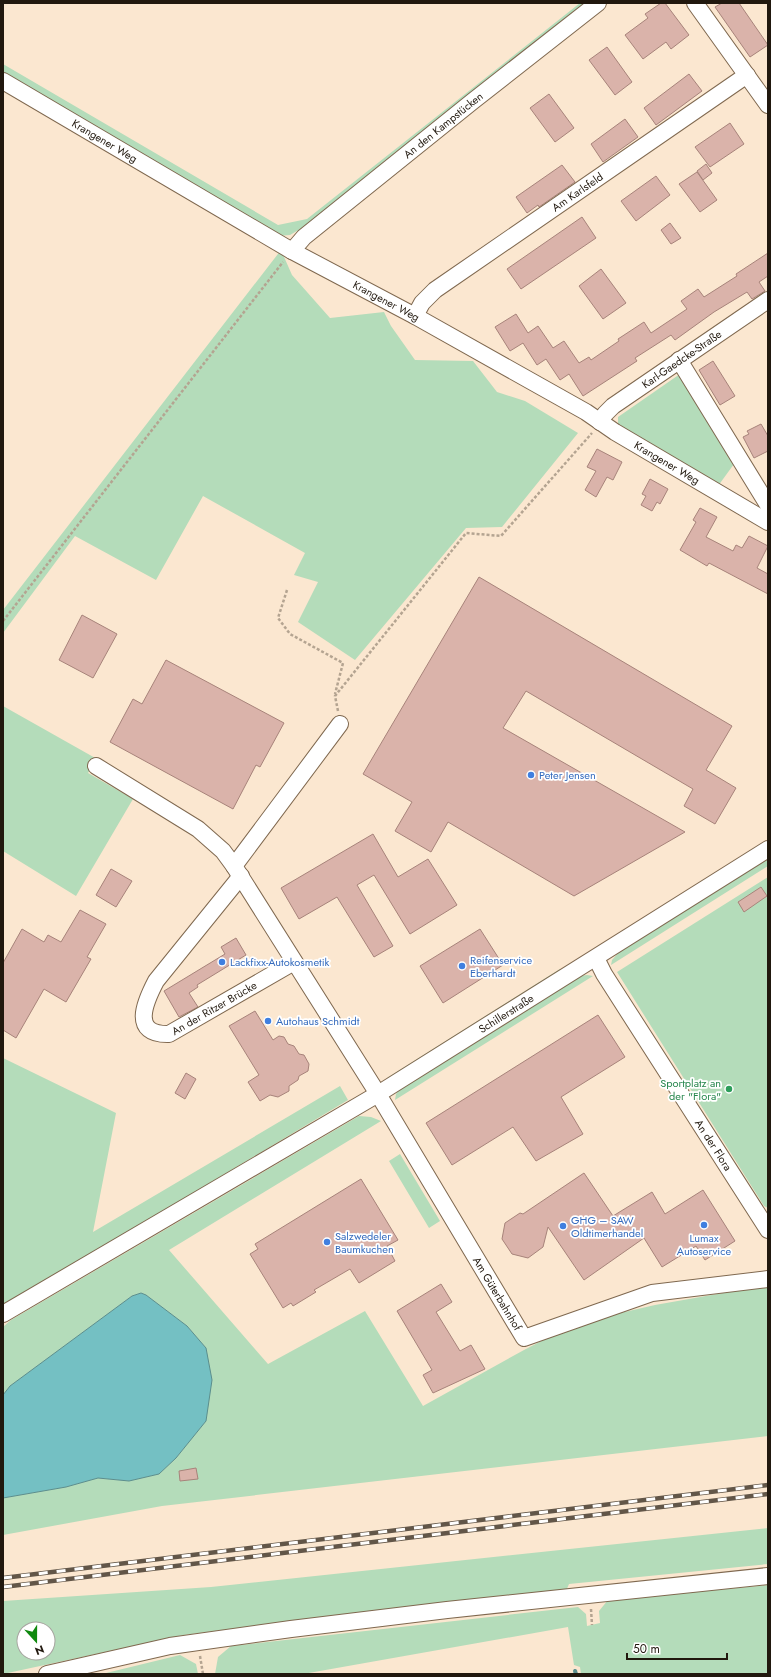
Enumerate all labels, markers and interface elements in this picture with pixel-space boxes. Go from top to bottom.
street label: An den Kampstücken [400,88,486,162]
street label: Krangener Weg [69,115,140,166]
street label: Am Karlsfeld [548,169,606,215]
street label: Krangener Weg [350,277,423,325]
street label: Karl-Gaedcke-Straße [639,326,725,392]
street label: Krangener Weg [631,437,703,488]
place label: Peter Jensen [539,767,596,783]
marker: Peter Jensen [526,770,536,780]
place label: Reifenservice Eberhardt [470,952,532,981]
place label: Lackfixx-Autokosmetik [230,954,330,970]
marker: Lackfixx-Autokosmetik [217,957,227,967]
marker: Reifenservice Eberhardt [457,961,467,971]
street label: An der Ritzer Brücke [168,977,260,1039]
street label: Schillerstraße [475,990,537,1037]
place label: Autohaus Schmidt [276,1013,360,1029]
marker: Autohaus Schmidt [263,1016,273,1026]
place label: Sportplatz an der "Flora" [660,1075,721,1104]
marker: Sportplatz an der "Flora" [724,1084,734,1094]
street label: An der Flora [691,1116,736,1174]
place label: GHG – SAW Oldtimerhandel [571,1212,643,1241]
marker: Lumax Autoservice [699,1220,709,1230]
marker: GHG – SAW Oldtimerhandel [558,1221,568,1231]
place label: Salzwedeler Baumkuchen [335,1228,394,1257]
place label: Lumax Autoservice [677,1230,731,1259]
marker: Salzwedeler Baumkuchen [322,1237,332,1247]
street label: Am Güterbahnhof [469,1254,526,1334]
north arrow [16,1621,56,1661]
scale bar [627,1635,727,1661]
text: 50 m [633,1640,660,1658]
text: N [33,1641,47,1659]

